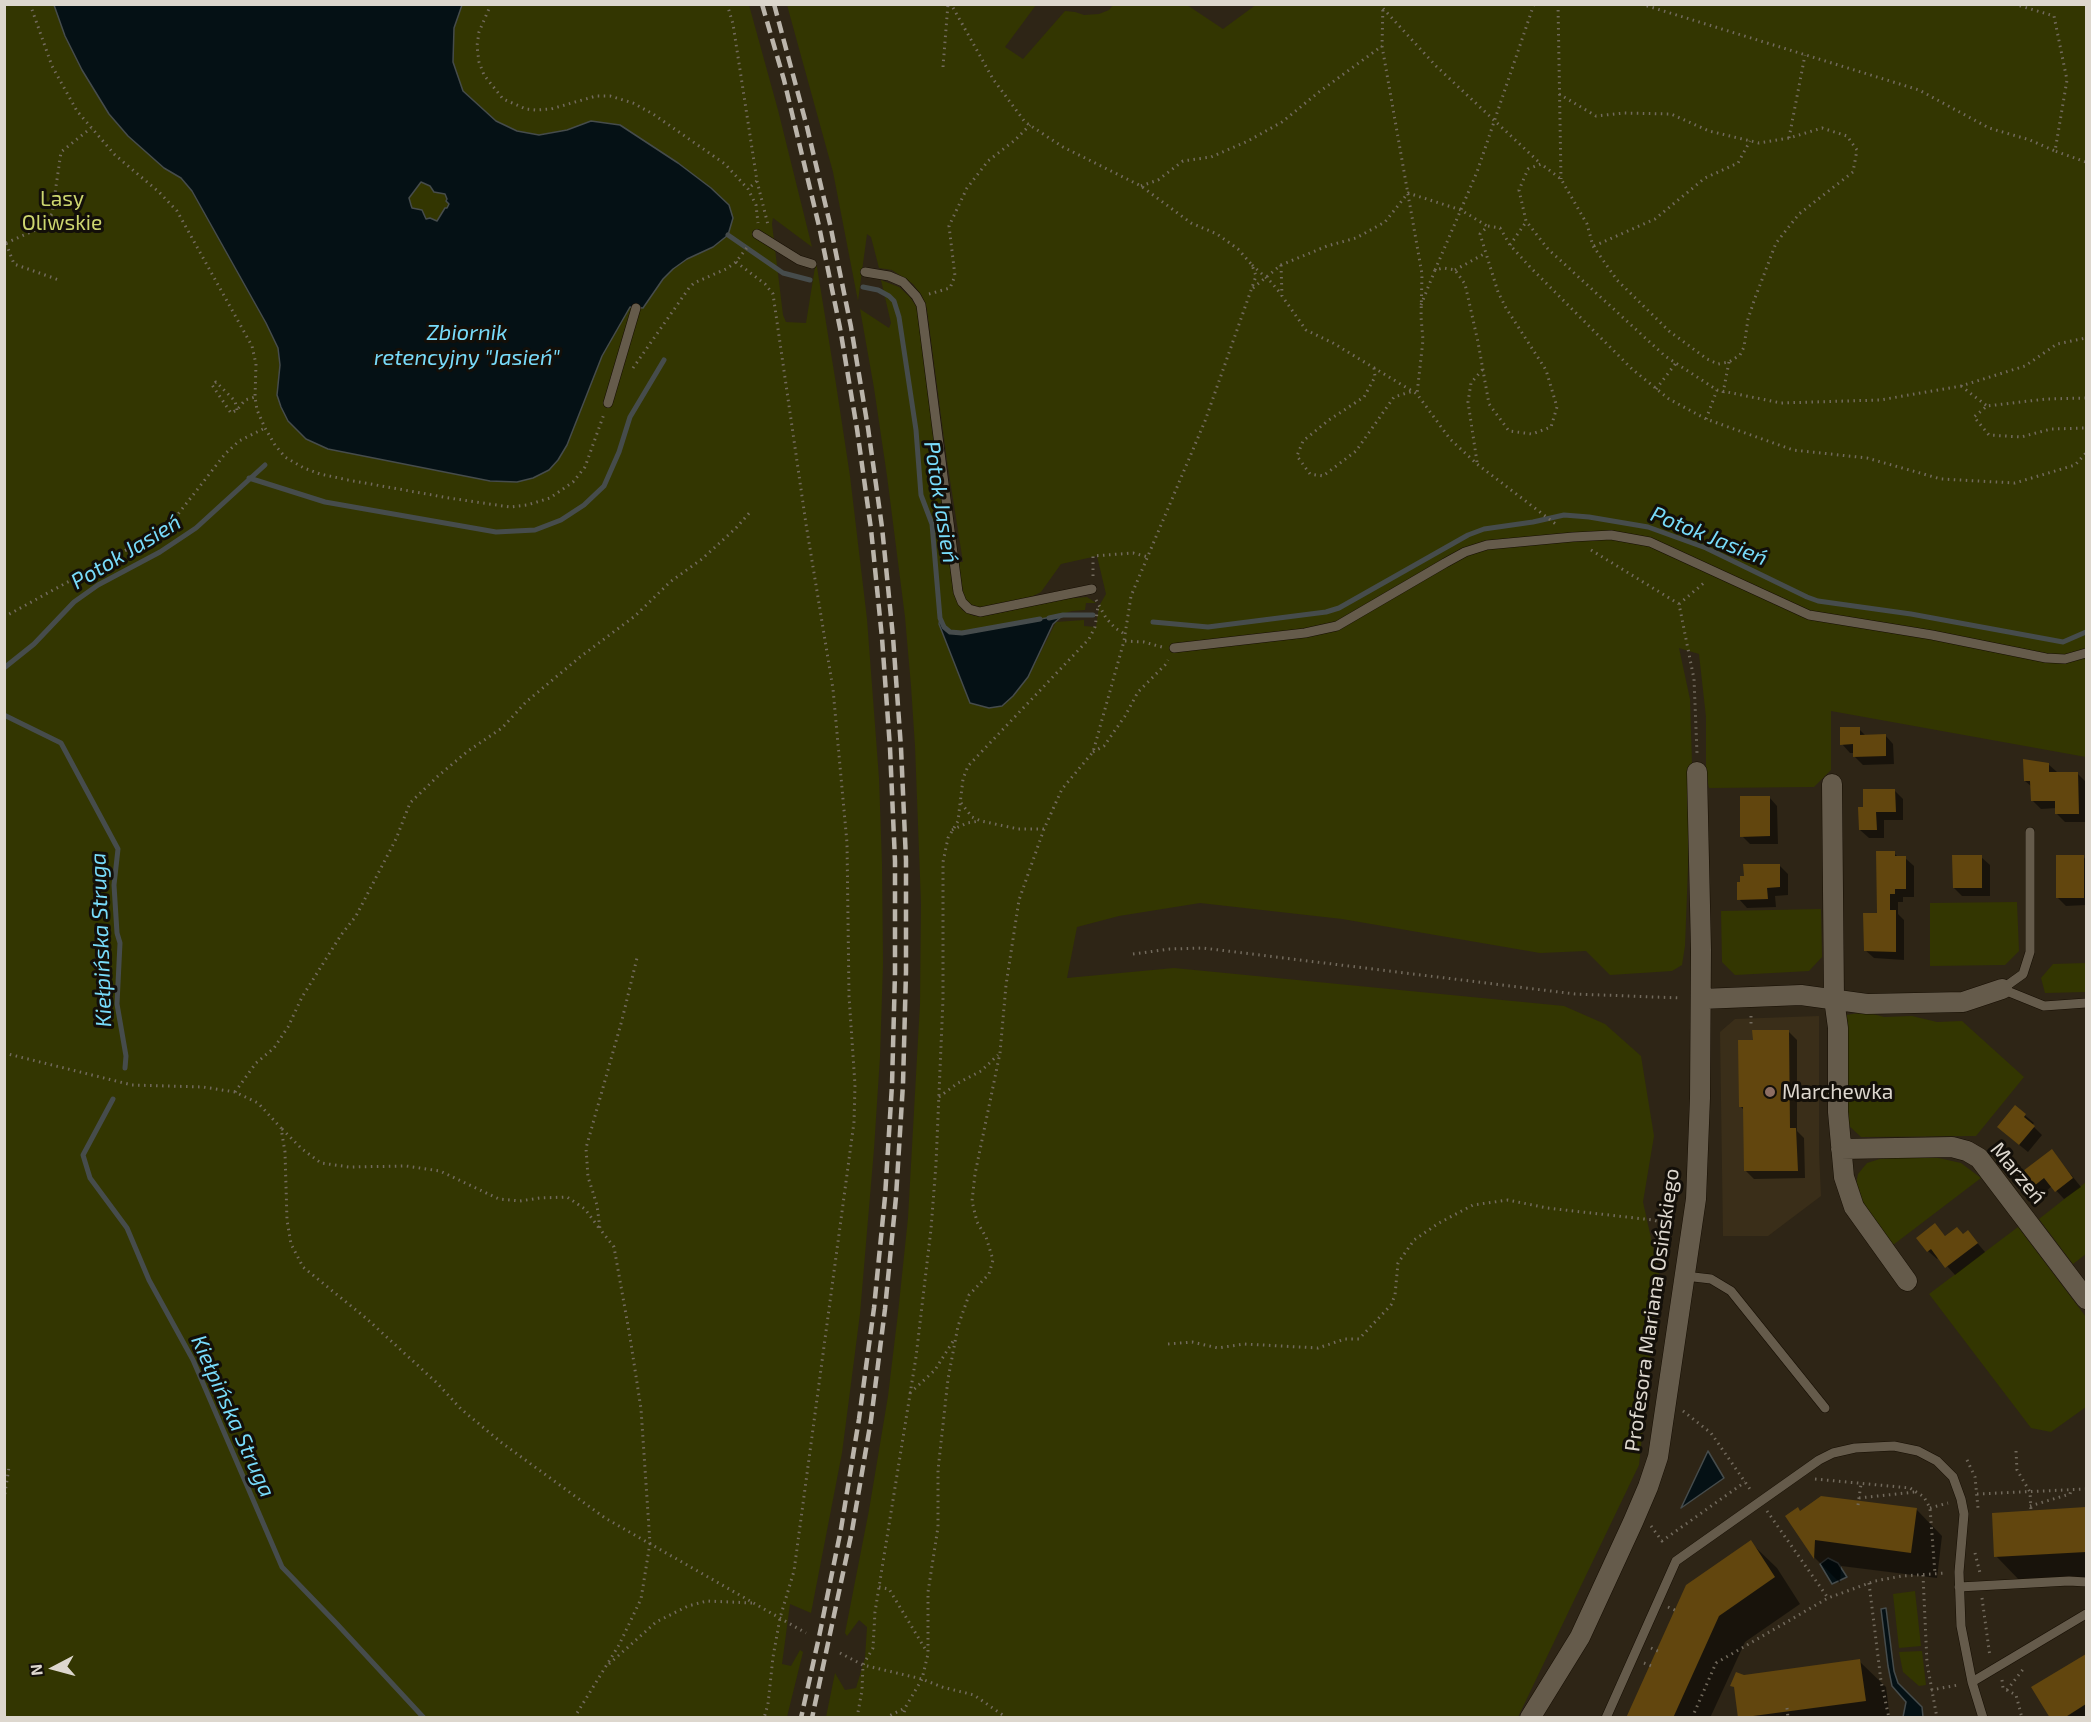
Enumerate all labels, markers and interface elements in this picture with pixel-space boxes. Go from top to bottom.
park label: Lasy Oliwskie [22,186,102,236]
water label: Zbiornik retencyjny "Jasień" [374,320,560,372]
water label: Potok Jasień [918,439,964,565]
water label: Potok Jasień [1647,501,1771,571]
water label: Potok Jasień [66,509,186,595]
water label: Kiełpińska Struga [85,852,117,1028]
place label: Marchewka [1782,1079,1893,1105]
marker: Marchewka [1763,1085,1777,1099]
street label: Marzeń [1985,1137,2051,1209]
street label: Profesora Mariana Osińskiego [1620,1167,1684,1453]
water label: Kiełpińska Struga [185,1331,281,1501]
north arrow [24,1638,84,1698]
text: N [26,1663,46,1677]

